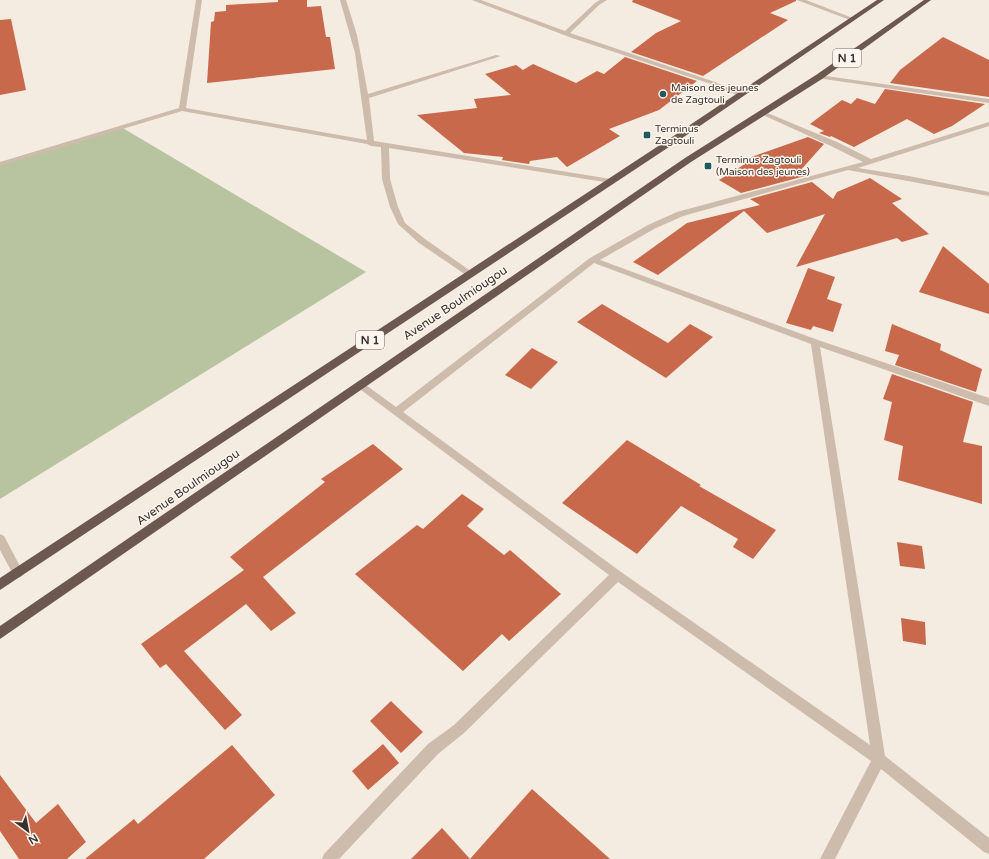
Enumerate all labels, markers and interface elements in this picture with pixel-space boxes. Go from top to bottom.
road number: N 1 [833,49,861,67]
place label: Maison des jeunes de Zagtouli [671,82,759,106]
marker: Maison des jeunes de Zagtouli [658,89,668,99]
place label: Terminus Zagtouli [655,123,699,147]
marker: Terminus Zagtouli [642,130,652,140]
place label: Terminus Zagtouli (Maison des jeunes) [716,154,810,178]
marker: Terminus Zagtouli (Maison des jeunes) [703,161,713,171]
street label: Avenue Boulmiougou [400,263,510,343]
road number: N 1 [356,331,384,349]
street label: Avenue Boulmiougou [134,446,242,528]
north arrow [8,811,48,851]
text: N [26,831,40,847]

